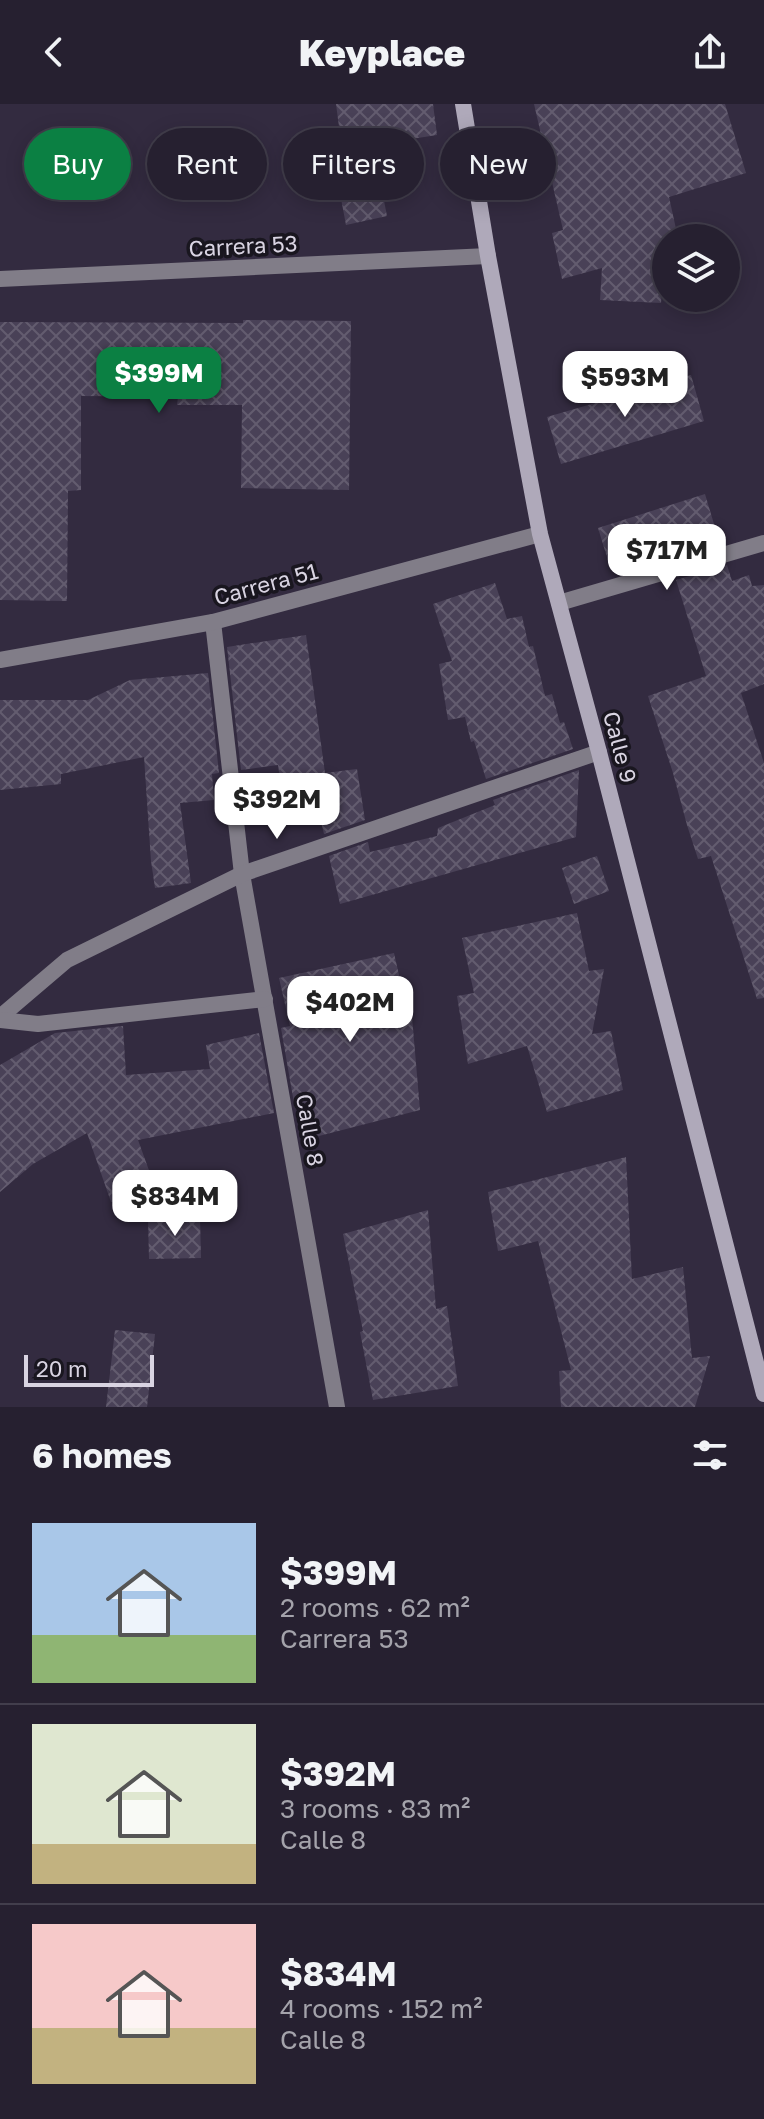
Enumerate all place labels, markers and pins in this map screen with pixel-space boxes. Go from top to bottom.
pin: $399M [103,347,215,415]
pin: $593M [569,351,681,419]
pin: $717M [611,524,723,592]
pin: $392M [221,773,333,841]
pin: $402M [294,976,406,1044]
pin: $834M [119,1170,231,1238]

